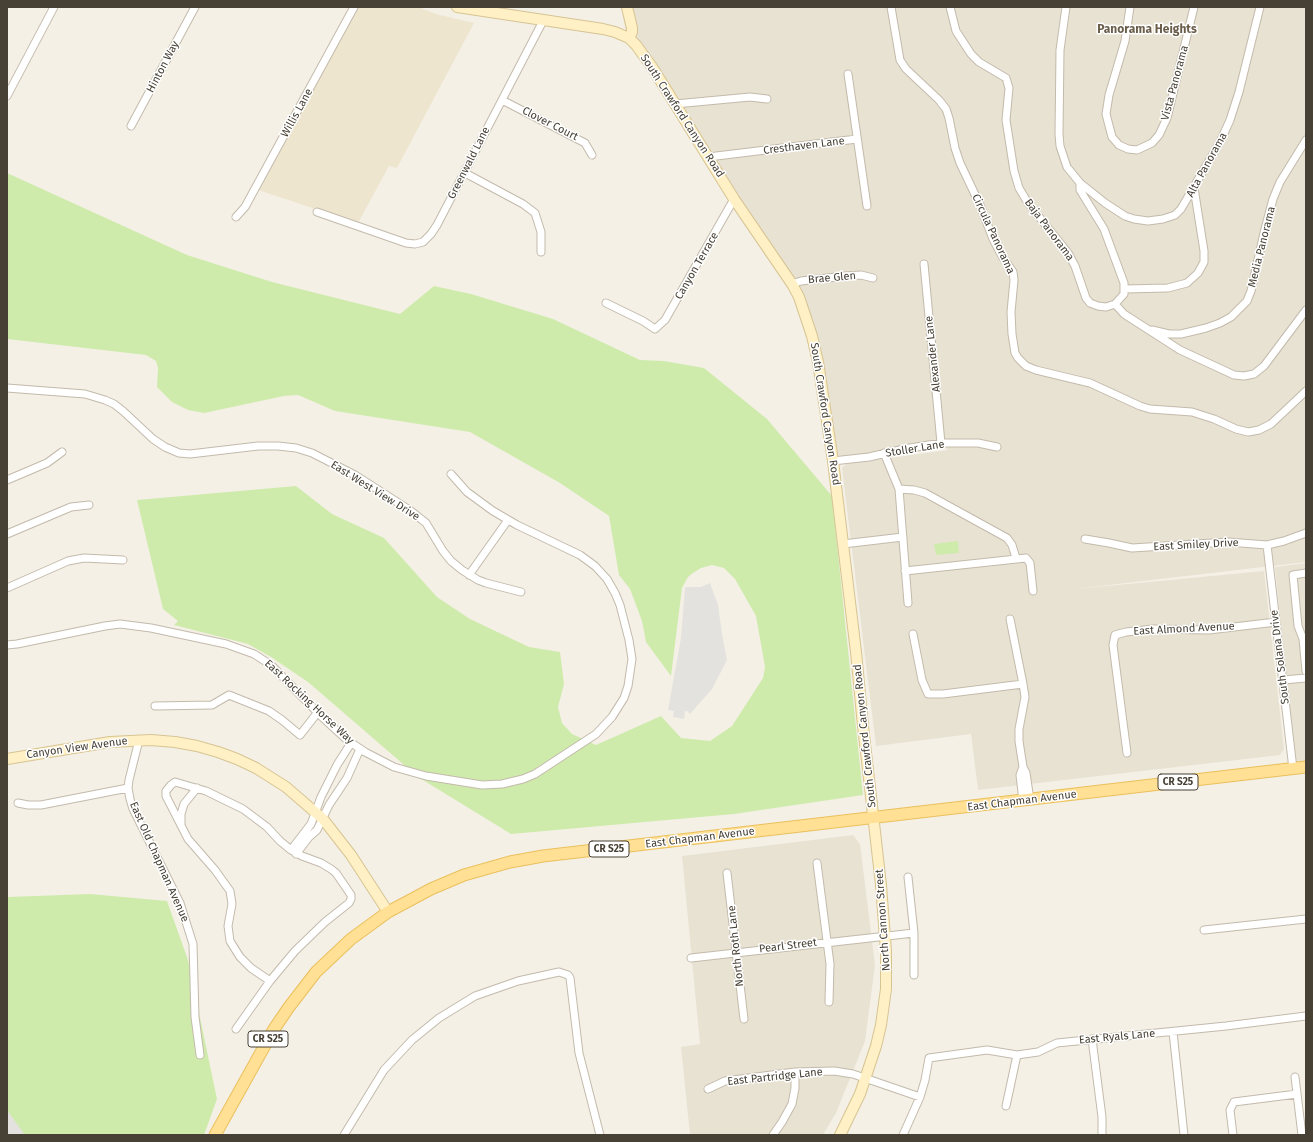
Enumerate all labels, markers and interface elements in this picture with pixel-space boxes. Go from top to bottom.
district label: Panorama Heights [1097,23,1197,37]
street label: Hinton Way [144,39,182,95]
street label: Vista Panorama [1159,44,1191,122]
street label: South Crawford Canyon Road [637,52,727,180]
street label: Willis Lane [278,86,316,140]
street label: Clover Court [520,104,580,144]
street label: Greenwald Lane [445,125,493,201]
street label: Alta Panorama [1184,130,1230,200]
street label: Cresthaven Lane [763,134,845,158]
street label: Circula Panorama [969,192,1017,276]
street label: Baja Panorama [1021,196,1077,264]
street label: Media Panorama [1246,205,1278,289]
street label: Canyon Terrace [672,230,722,302]
street label: Brae Glen [808,269,856,287]
street label: Alexander Lane [922,315,944,393]
street label: South Crawford Canyon Road [807,342,843,486]
street label: Stoller Lane [885,438,945,460]
street label: East West View Drive [328,458,422,524]
street label: East Smiley Drive [1153,536,1239,554]
street label: South Solana Drive [1268,609,1292,705]
street label: East Almond Avenue [1133,620,1235,638]
street label: East Rocking Horse Way [261,657,357,747]
street label: South Crawford Canyon Road [851,664,879,808]
street label: Canyon View Avenue [26,734,128,762]
road number: CR S25 [1158,774,1198,790]
street label: East Chapman Avenue [967,788,1077,814]
street label: East Old Chapman Avenue [126,800,192,924]
street label: East Chapman Avenue [645,825,755,851]
road number: CR S25 [589,841,629,857]
street label: North Cannon Street [873,869,893,971]
street label: North Roth Lane [725,905,747,987]
street label: Pearl Street [758,936,818,956]
street label: East Ryals Lane [1078,1027,1156,1047]
road number: CR S25 [248,1031,288,1047]
street label: East Partridge Lane [727,1065,823,1089]

